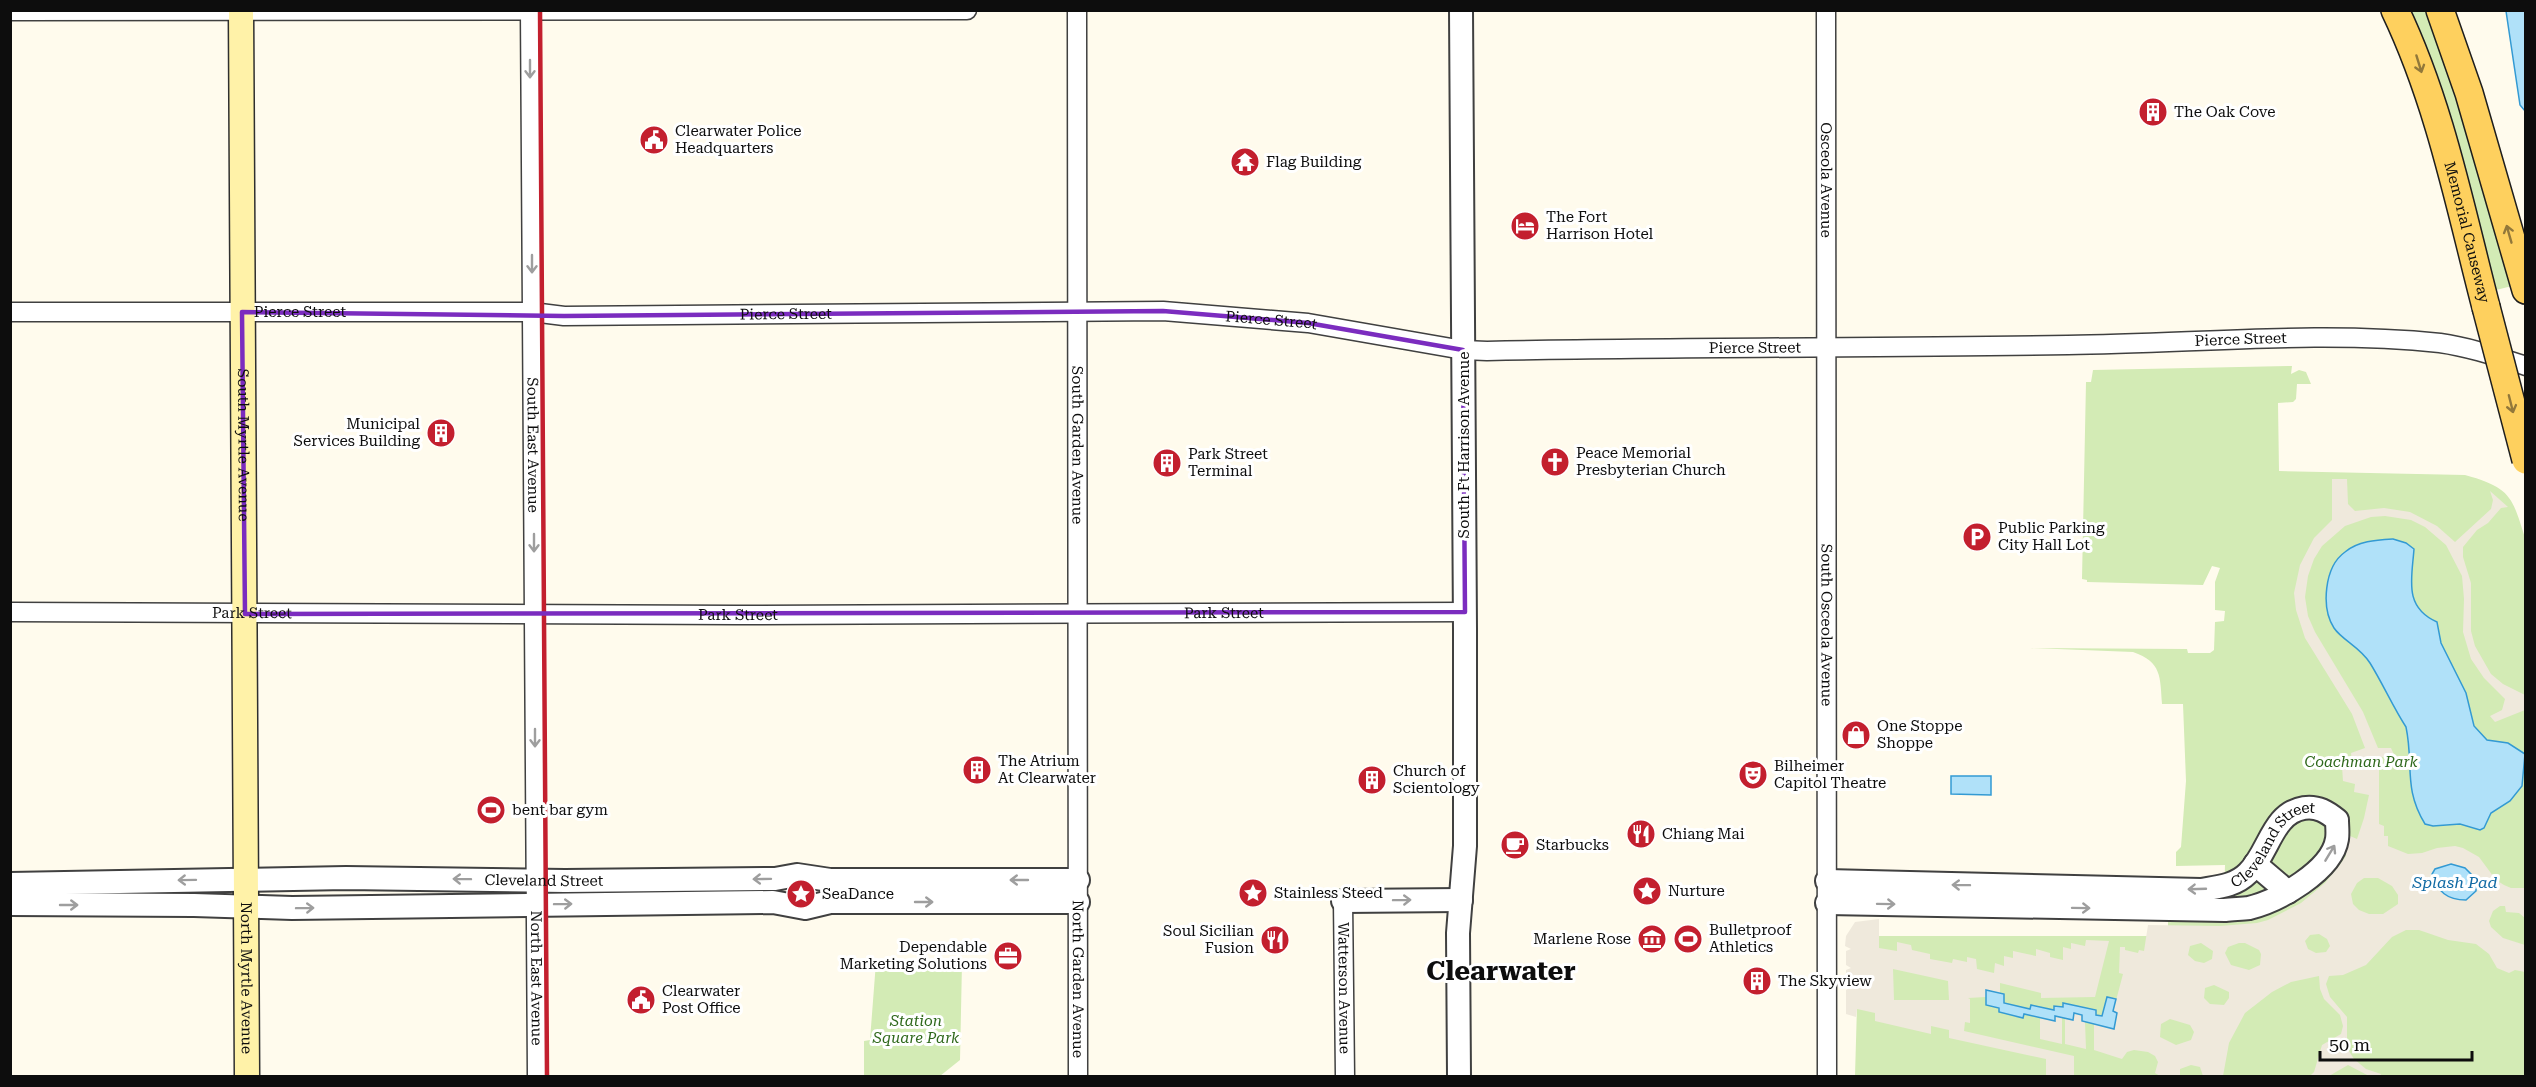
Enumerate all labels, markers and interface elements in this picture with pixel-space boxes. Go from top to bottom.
one-way arrow [2414,54,2425,73]
one-way arrow [524,58,536,78]
building icon: The Oak Cove [2137,96,2169,128]
place label: The Oak Cove [2174,103,2275,121]
place label: Clearwater Police Headquarters [675,122,802,157]
street label: Osceola Avenue [1817,122,1835,238]
public building icon: Clearwater Police Headquarters [638,124,670,156]
temple icon: Flag Building [1229,146,1261,178]
place label: Flag Building [1266,153,1362,171]
street label: Memorial Causeway [2441,160,2494,305]
place label: The Fort Harrison Hotel [1546,208,1653,243]
hotel icon: The Fort Harrison Hotel [1509,210,1541,242]
one-way arrow [2503,225,2514,244]
one-way arrow [526,253,538,273]
street label: Pierce Street [254,303,347,321]
street label: Pierce Street [740,305,832,324]
street label: Pierce Street [1225,307,1319,334]
street label: Pierce Street [2194,329,2287,350]
street label: Pierce Street [1709,338,1801,357]
street label: South Ft Harrison Avenue [1455,352,1473,538]
street label: South Garden Avenue [1068,366,1086,524]
street label: South Myrtle Avenue [234,368,253,522]
street label: South East Avenue [523,377,542,513]
one-way arrow [2506,394,2518,413]
place label: Municipal Services Building [293,415,420,450]
building icon: Municipal Services Building [425,417,457,449]
place label: Peace Memorial Presbyterian Church [1576,444,1726,479]
place label: Park Street Terminal [1188,445,1268,480]
church icon: Peace Memorial Presbyterian Church [1539,446,1571,478]
building icon: Park Street Terminal [1151,447,1183,479]
place label: Public Parking City Hall Lot [1998,519,2105,554]
parking icon: Public Parking City Hall Lot [1961,521,1993,553]
one-way arrow [528,532,540,552]
street label: South Osceola Avenue [1818,544,1836,706]
street label: Park Street [212,604,292,622]
street label: Park Street [1184,604,1264,622]
street label: Park Street [698,606,778,624]
place label: One Stoppe Shoppe [1877,717,1962,752]
shop icon: One Stoppe Shoppe [1840,719,1872,751]
one-way arrow [529,727,541,747]
place label: The Atrium At Clearwater [998,752,1096,787]
park label: Coachman Park [2304,753,2418,771]
building icon: The Atrium At Clearwater [961,754,993,786]
place label: Bilheimer Capitol Theatre [1774,757,1886,792]
theatre icon: Bilheimer Capitol Theatre [1737,759,1769,791]
place label: Church of Scientology [1393,762,1480,797]
building icon: Church of Scientology [1356,764,1388,796]
sports icon: bent bar gym [475,794,507,826]
street label: Cleveland Street [2228,798,2316,892]
place label: bent bar gym [512,801,608,819]
restaurant icon: Chiang Mai [1625,818,1657,850]
place label: Chiang Mai [1662,825,1745,843]
cafe icon: Starbucks [1499,829,1531,861]
place label: Starbucks [1536,836,1609,854]
one-way arrow [2324,844,2337,861]
street label: Cleveland Street [484,871,604,890]
one-way arrow [453,873,473,885]
one-way arrow [753,873,773,885]
water label: Splash Pad [2412,873,2497,892]
one-way arrow [177,874,197,886]
one-way arrow [1010,874,1030,886]
place icon: Nurture [1631,875,1663,907]
place icon: Stainless Steed [1237,877,1269,909]
place icon: SeaDance [785,878,817,910]
one-way arrow [1952,879,1972,890]
place label: Nurture [1668,882,1725,900]
one-way arrow [2188,883,2208,895]
place label: Stainless Steed [1274,884,1383,902]
place label: SeaDance [822,885,894,903]
one-way arrow [1391,894,1411,906]
one-way arrow [914,896,934,908]
one-way arrow [1875,898,1895,910]
one-way arrow [58,899,78,911]
one-way arrow [552,899,572,910]
street label: North Garden Avenue [1069,900,1087,1058]
street label: North Myrtle Avenue [237,902,256,1054]
one-way arrow [294,902,314,914]
one-way arrow [2070,902,2090,914]
street label: North East Avenue [527,911,546,1045]
place label: Bulletproof Athletics [1709,921,1792,956]
place label: Soul Sicilian Fusion [1163,922,1254,957]
street label: Watterson Avenue [1334,922,1354,1054]
museum icon: Marlene Rose [1636,923,1668,955]
sports icon: Bulletproof Athletics [1672,923,1704,955]
restaurant icon: Soul Sicilian Fusion [1259,924,1291,956]
place label: Marlene Rose [1533,930,1631,948]
place label: Dependable Marketing Solutions [840,938,987,973]
office icon: Dependable Marketing Solutions [992,940,1024,972]
district label: Clearwater [1426,955,1576,987]
building icon: The Skyview [1741,965,1773,997]
place label: The Skyview [1778,972,1872,990]
place label: Clearwater Post Office [662,982,741,1017]
public building icon: Clearwater Post Office [625,984,657,1016]
park label: Station Square Park [872,1012,960,1047]
scale bar [2320,1024,2472,1062]
text: 50 m [2329,1034,2370,1055]

